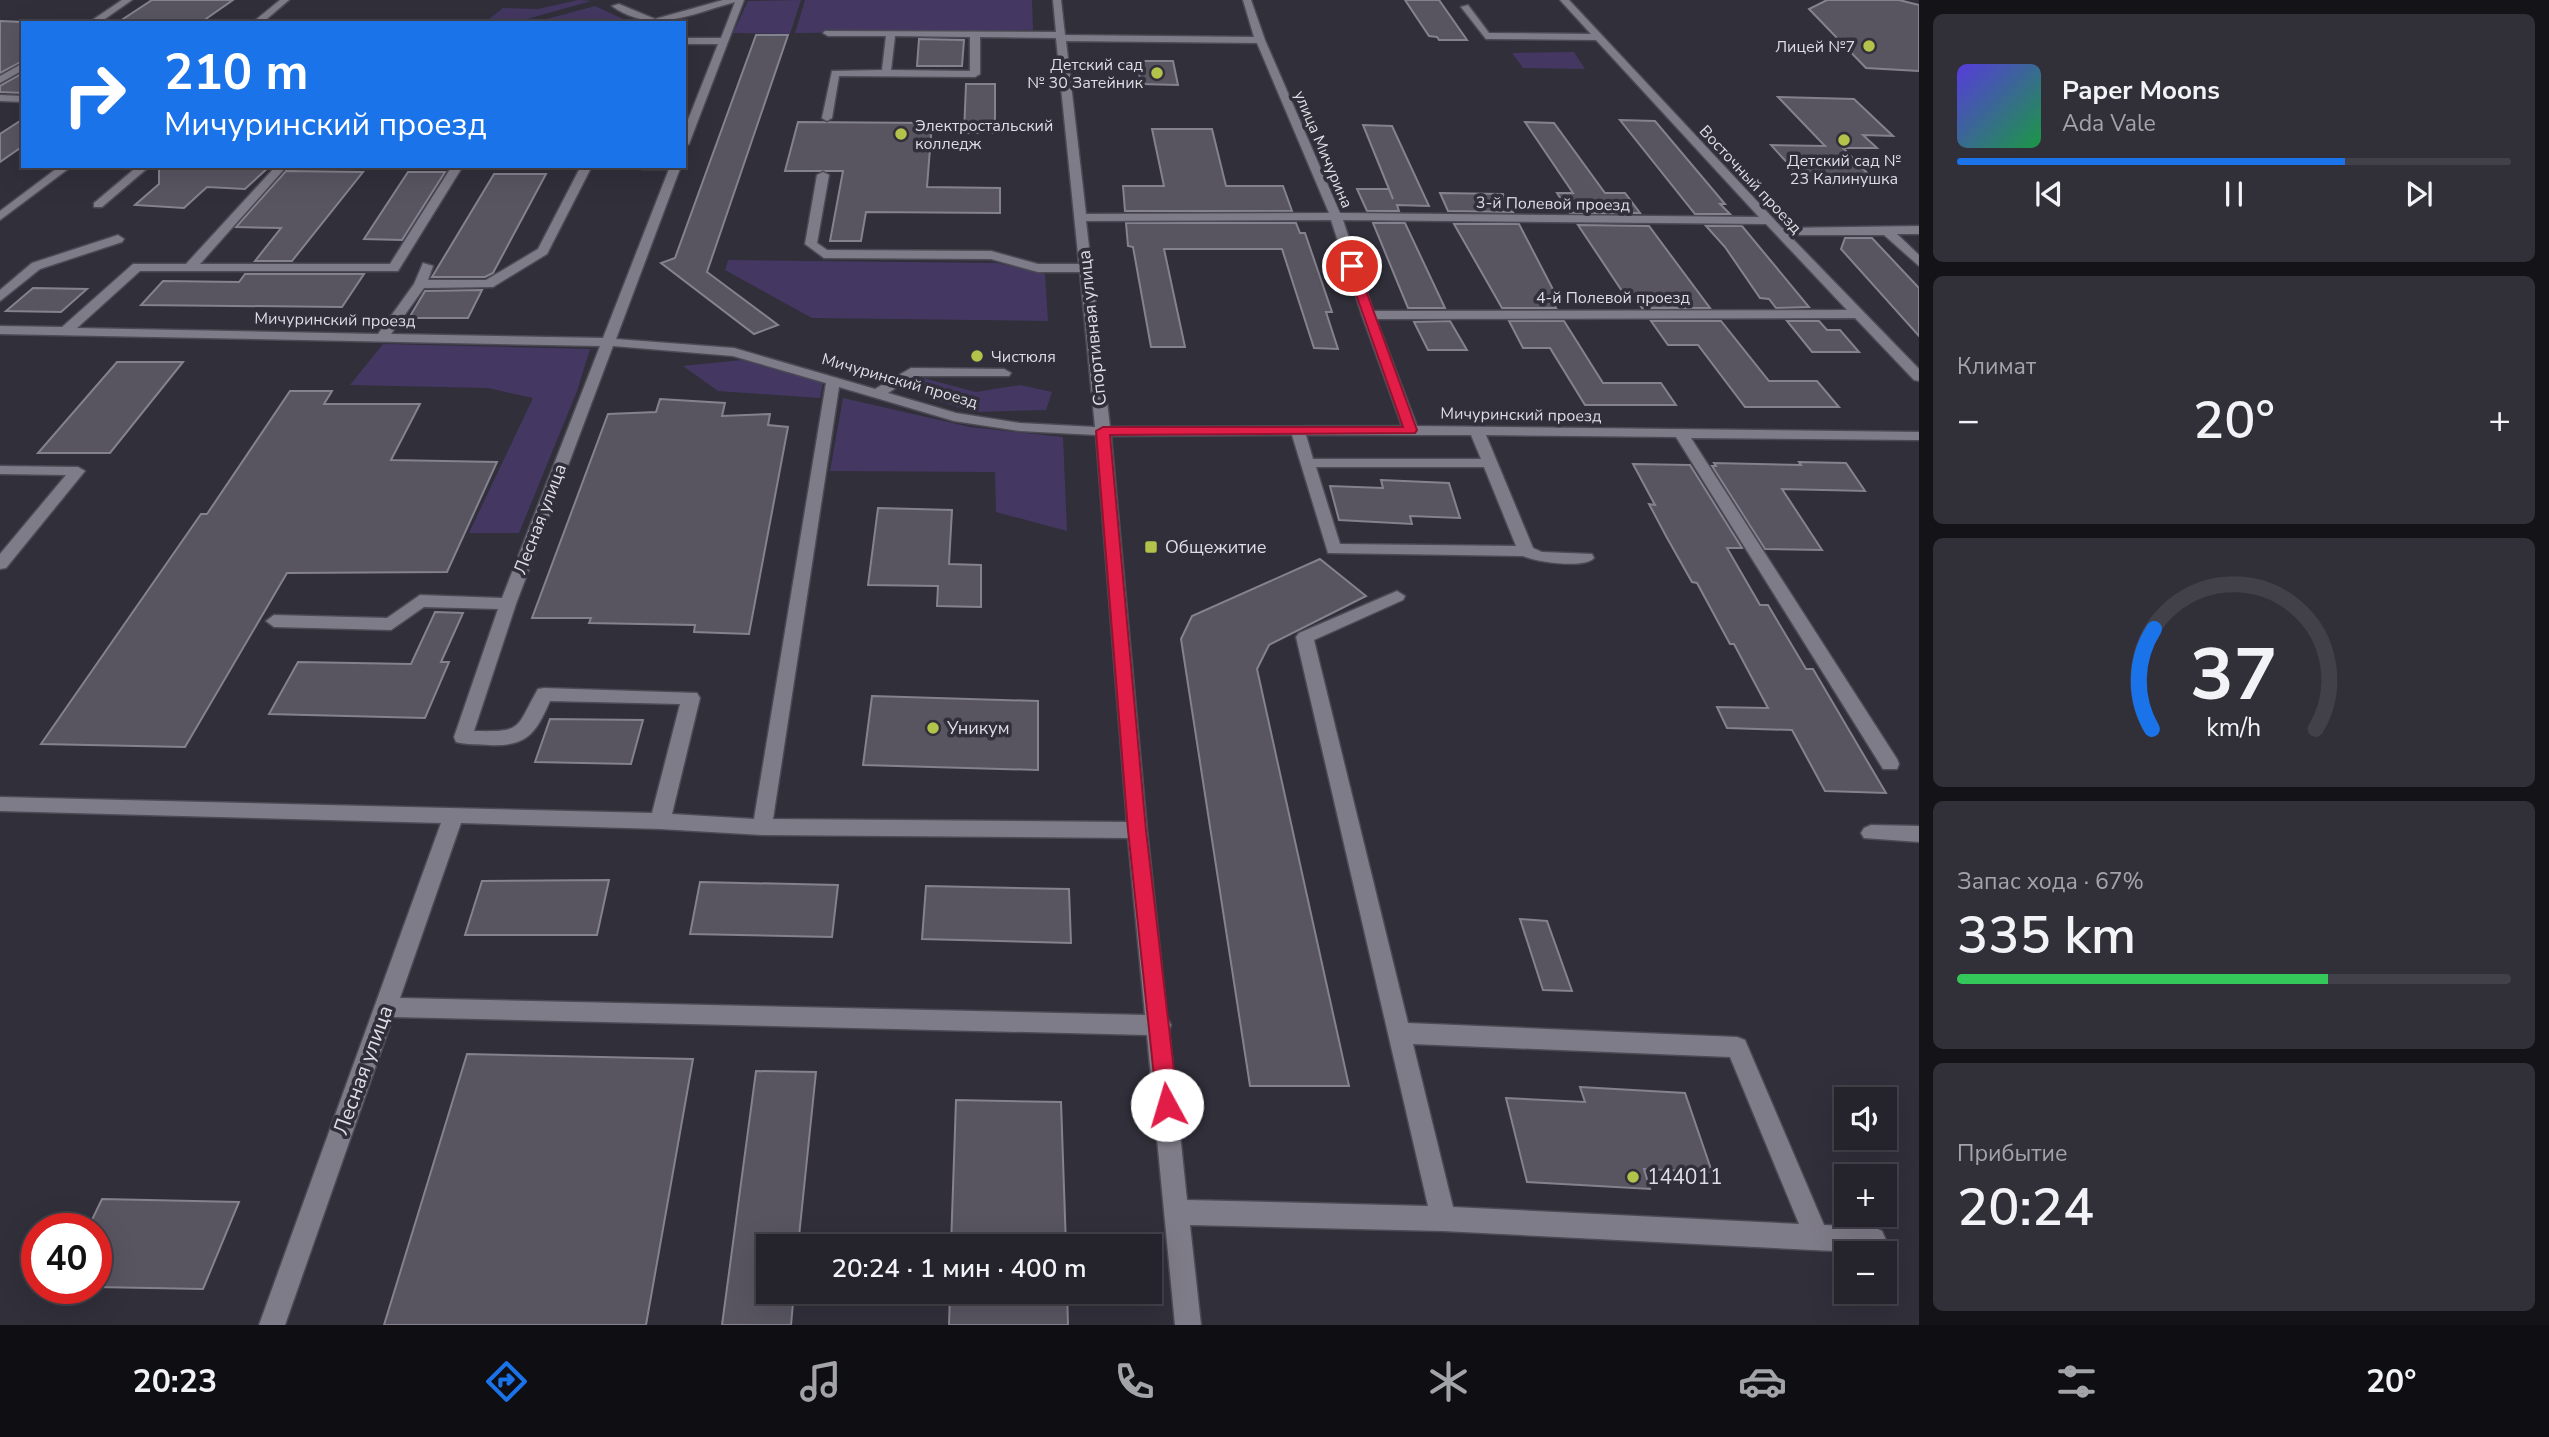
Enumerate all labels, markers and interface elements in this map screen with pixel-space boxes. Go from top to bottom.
place label: Лицей №7 [1775,36,1855,58]
marker: Лицей №7 [1861,38,1877,54]
text: 210 m [164,39,308,106]
icon: right [49,49,140,140]
place label: Детский сад № 30 Затейник [1027,54,1144,94]
marker: Детский сад № 30 Затейник [1149,65,1165,81]
text: Paper Moons [2062,73,2220,108]
street label: улица Мичурина [1288,87,1358,212]
text: Мичуринский проезд [164,103,487,146]
text: Ada Vale [2062,108,2156,139]
place label: Электростальский колледж [915,115,1053,155]
street label: Восточный проезд [1694,121,1807,239]
marker: Электростальский колледж [893,126,909,142]
marker: Детский сад № 23 Калинушка [1836,132,1852,148]
place label: Детский сад № 23 Калинушка [1787,150,1901,190]
icon: previous [2030,175,2068,213]
icon: pause [2215,175,2253,213]
icon: next [2400,175,2438,213]
street label: 3-й Полевой проезд [1476,192,1631,216]
pin [1322,236,1382,296]
icon: arrive [1333,247,1371,285]
street label: Спортивная улица [1072,249,1112,407]
street label: 4-й Полевой проезд [1536,287,1691,309]
street label: Мичуринский проезд [254,308,416,332]
place label: Чистюля [991,346,1056,368]
street label: Мичуринский проезд [819,348,981,414]
marker: Чистюля [969,348,985,364]
text: Климат [1957,351,2036,382]
text: 20° [2193,385,2275,456]
text: − [1957,395,1980,446]
text: + [2488,395,2511,446]
street label: Мичуринский проезд [1440,403,1602,427]
street label: Лесная улица [508,460,572,578]
place label: Общежитие [1165,535,1266,559]
marker: Общежитие [1143,539,1159,555]
text: 37 [2190,625,2278,725]
text: km/h [2206,710,2262,744]
place label: Уникум [946,716,1010,740]
marker: Уникум [925,720,941,736]
text: Запас хода · 67% [1957,866,2144,897]
text: 335 km [1957,900,2136,971]
street label: Лесная улица [327,1001,399,1139]
position arrow [1130,1068,1204,1142]
map controls [1834,1087,1897,1304]
button: sound [1834,1087,1897,1150]
text: Прибытие [1957,1138,2067,1169]
place label: 144011 [1647,1163,1723,1191]
button: + [1834,1164,1897,1227]
marker: 144011 [1625,1169,1641,1185]
text: 20:24 [1957,1172,2094,1243]
speed limit sign: 40 [21,1213,112,1304]
button: − [1834,1241,1897,1304]
text: 20:24 · 1 мин · 400 m [831,1251,1087,1286]
icon: directions [482,1357,531,1406]
icon: music [796,1357,845,1406]
icon: phone [1110,1357,1159,1406]
icon: climate [1424,1357,1473,1406]
icon: car [1738,1357,1787,1406]
icon: filters [2052,1357,2101,1406]
text: 20:23 [132,1360,217,1403]
text: 20° [2366,1360,2416,1403]

